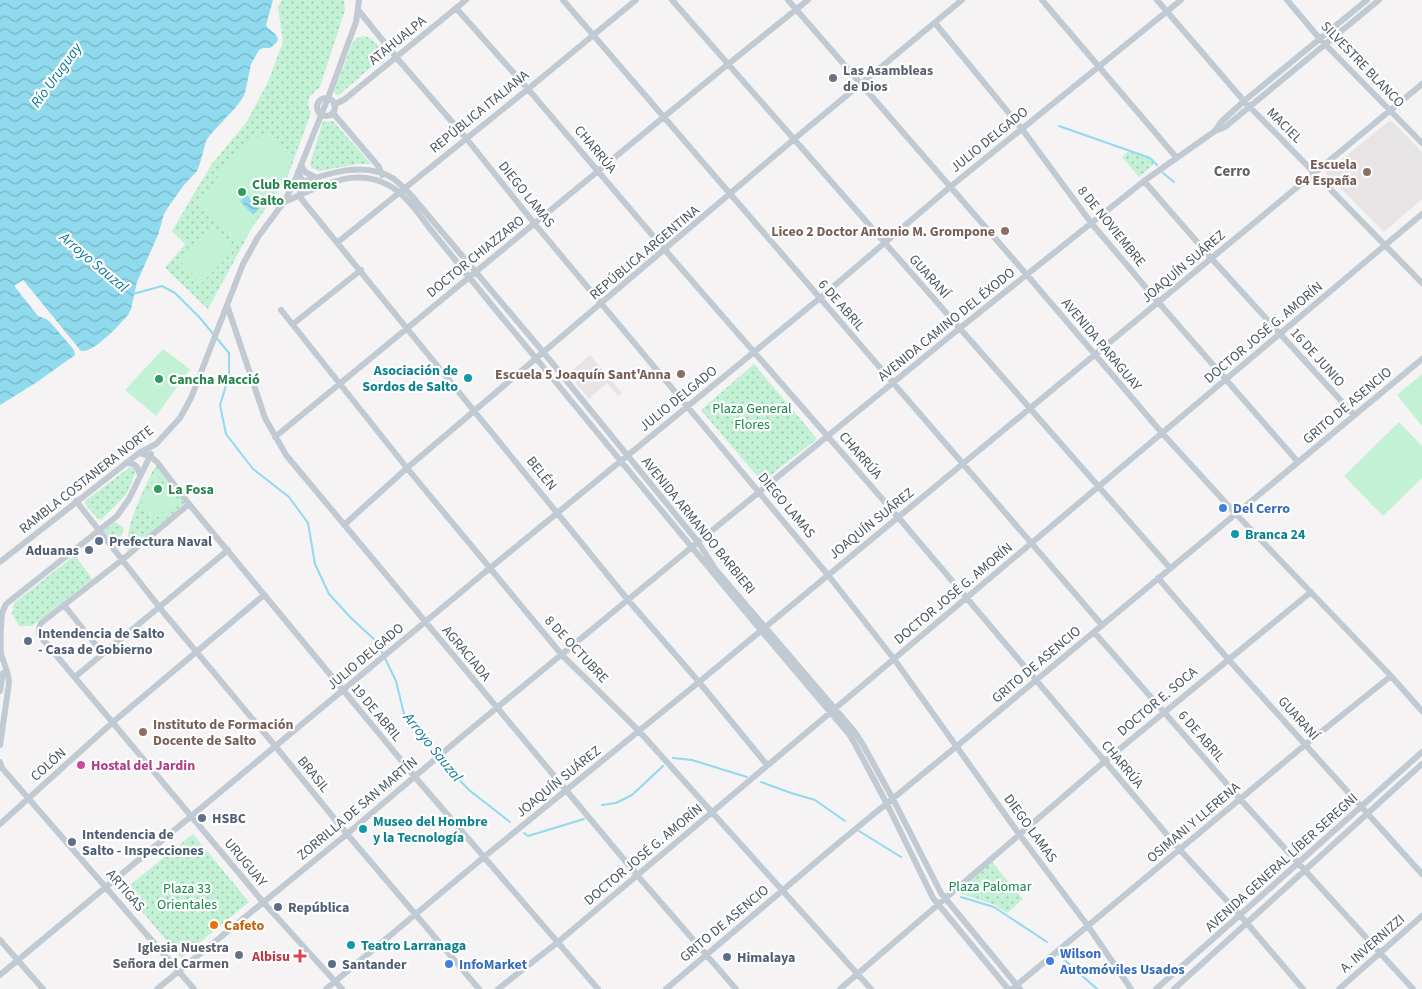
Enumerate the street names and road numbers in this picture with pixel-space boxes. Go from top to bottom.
street label: ATAHUALPA [365,11,431,70]
street label: SILVESTRE BLANCO [1316,17,1409,112]
street label: REPÚBLICA ITALIANA [426,65,534,158]
street label: JULIO DELGADO [946,102,1033,177]
street label: MACIEL [1262,103,1307,148]
street label: CHARRÚA [569,121,621,178]
street label: DIEGO LAMAS [493,157,559,232]
street label: 8 DE NOVIEMBRE [1072,182,1150,271]
street label: REPÚBLICA ARGENTINA [585,201,704,305]
street label: DOCTOR CHIAZZARO [422,211,529,303]
street label: JOAQUÍN SUÁREZ [1137,226,1230,308]
street label: GUARANÍ [904,250,955,304]
street label: AVENIDA CAMINO DEL ÉXODO [874,263,1020,386]
street label: 6 DE ABRIL [813,275,870,336]
street label: DOCTOR JOSÉ G. AMORÍN [1200,277,1327,388]
street label: AVENIDA PARAGUAY [1056,294,1146,396]
street label: 16 DE JUNIO [1285,324,1349,392]
street label: JULIO DELGADO [635,361,722,436]
street label: GRITO DE ASENCIO [1299,362,1397,449]
street label: RAMBLA COSTANERA NORTE [15,421,158,539]
street label: CHARRÚA [834,428,887,484]
street label: BELÉN [521,452,561,495]
street label: AVENIDA ARMANDO BARBIERI [636,453,760,599]
street label: DIEGO LAMAS [753,469,820,543]
street label: JOAQUÍN SUÁREZ [825,483,918,564]
street label: DOCTOR JOSÉ G. AMORÍN [890,538,1017,649]
street label: 8 DE OCTUBRE [540,612,613,688]
street label: JULIO DELGADO [323,619,408,695]
street label: GRITO DE ASENCIO [988,621,1086,708]
street label: AGRACIADA [437,622,496,686]
street label: DOCTOR E. SOCA [1113,662,1202,741]
street label: 19 DE ABRIL [346,679,406,746]
street label: GUARANÍ [1273,692,1324,746]
street label: 6 DE ABRIL [1173,706,1230,767]
street label: CHARRÚA [1096,736,1148,793]
street label: JOAQUÍN SUÁREZ [512,741,605,822]
street label: COLÓN [26,743,71,786]
street label: BRASIL [292,752,334,797]
street label: ZORRILLA DE SAN MARTÍN [293,752,422,865]
street label: OSIMANI Y LLERENA [1143,777,1245,868]
street label: AVENIDA GENERAL LÍBER SEREGNI [1201,789,1363,937]
street label: DIEGO LAMAS [999,790,1062,867]
street label: DOCTOR JOSÉ G. AMORÍN [580,799,707,910]
street label: URUGUAY [219,834,272,891]
street label: ARTIGAS [101,865,149,916]
street label: GRITO DE ASENCIO [676,880,774,967]
street label: A. INVERNIZZI [1336,910,1410,978]

